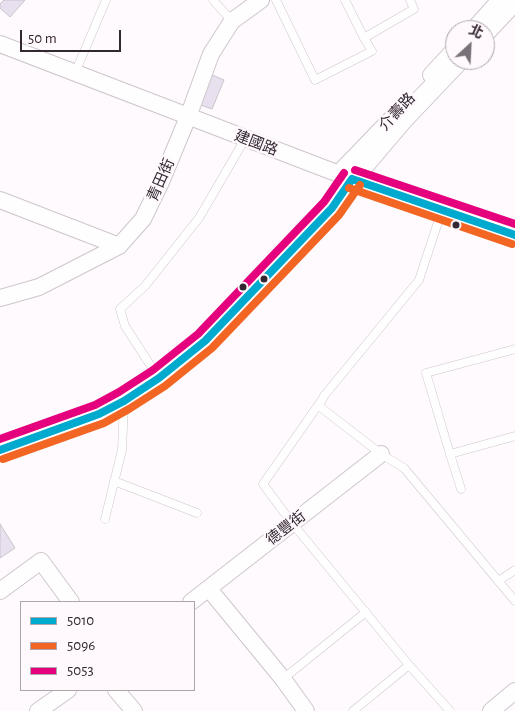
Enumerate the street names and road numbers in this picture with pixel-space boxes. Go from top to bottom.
street label: 介壽路 [375,89,419,135]
street label: 建國路 [232,127,280,159]
street label: 青田街 [144,156,178,204]
street label: 德豐街 [263,507,309,549]

